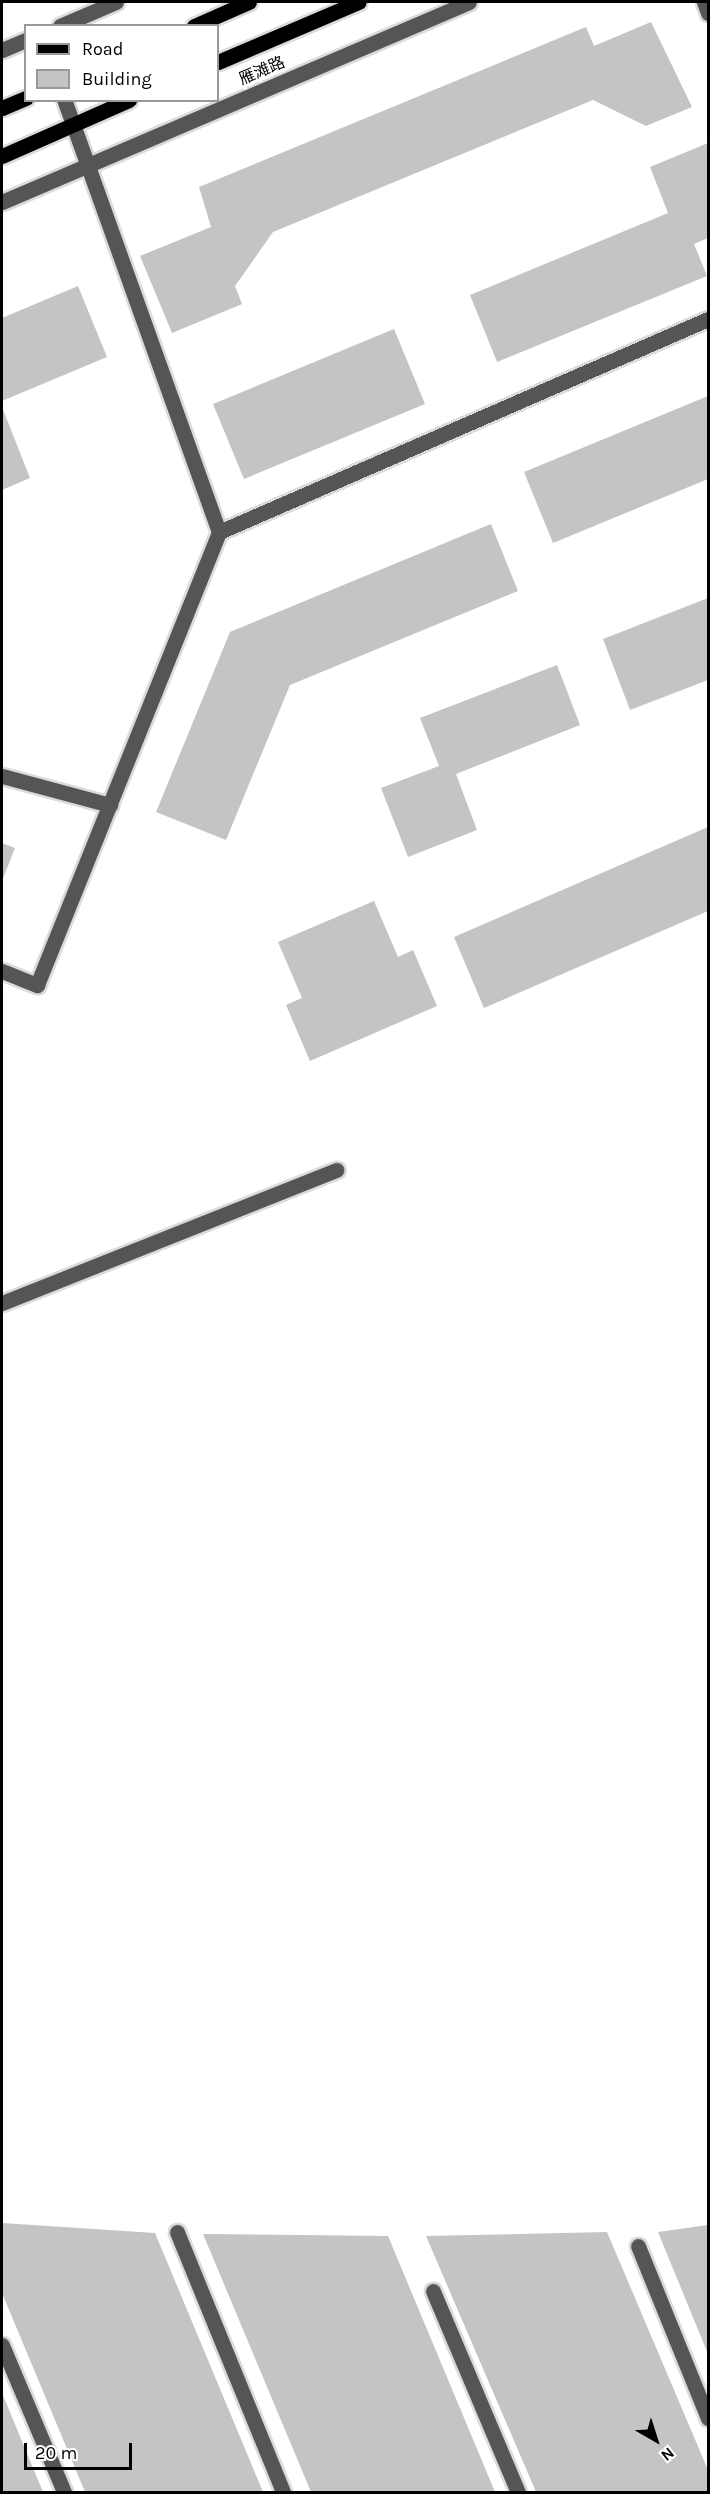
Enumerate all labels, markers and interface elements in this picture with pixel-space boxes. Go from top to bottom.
legend [24,24,219,102]
text: Road [82,38,123,60]
street label: 雁滩路 [236,53,288,89]
text: Building [82,68,152,90]
north arrow [626,2410,686,2470]
scale bar [27,2431,135,2469]
text: 20 m [35,2442,77,2464]
text: N [657,2443,678,2465]

